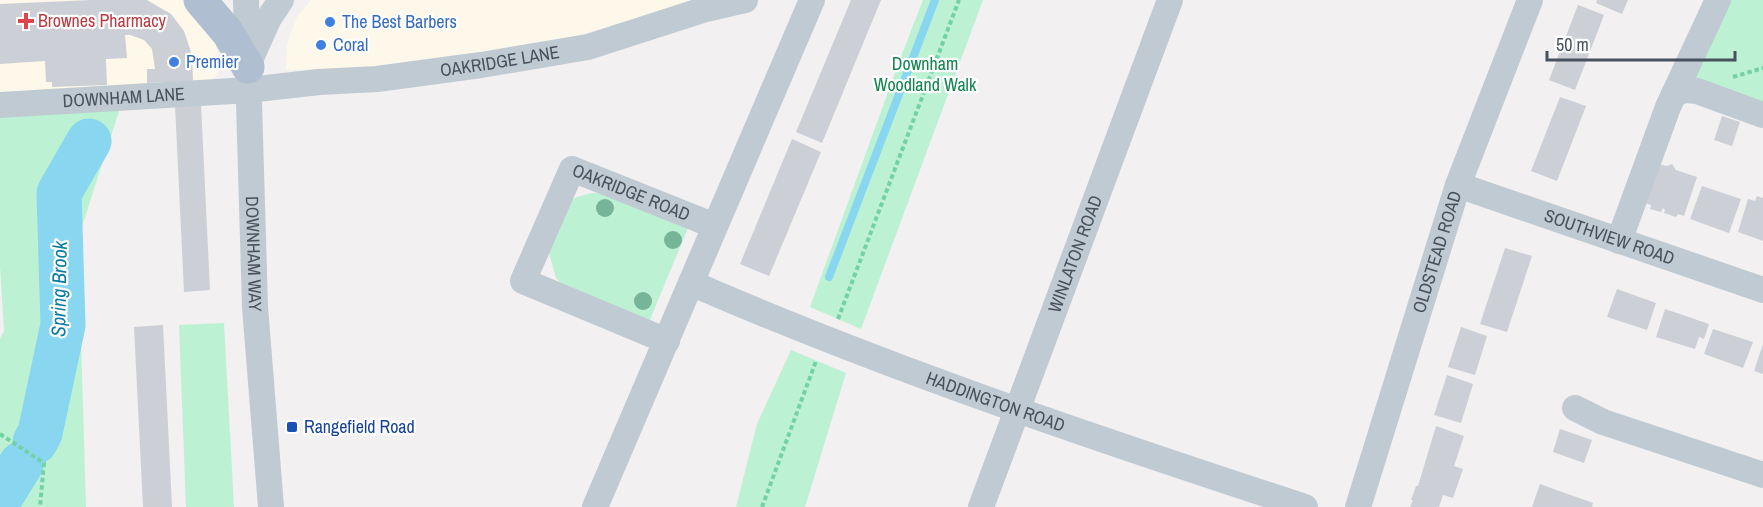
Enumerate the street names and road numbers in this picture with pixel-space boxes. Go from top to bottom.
street label: OAKRIDGE LANE [438,39,561,82]
street label: DOWNHAM LANE [62,81,186,113]
street label: OAKRIDGE ROAD [569,157,694,227]
street label: OLDSTEAD ROAD [1406,188,1467,316]
street label: WINLATON ROAD [1042,192,1108,316]
street label: DOWNHAM WAY [240,196,268,312]
street label: SOUTHVIEW ROAD [1541,203,1678,271]
street label: HADDINGTON ROAD [923,365,1068,438]

